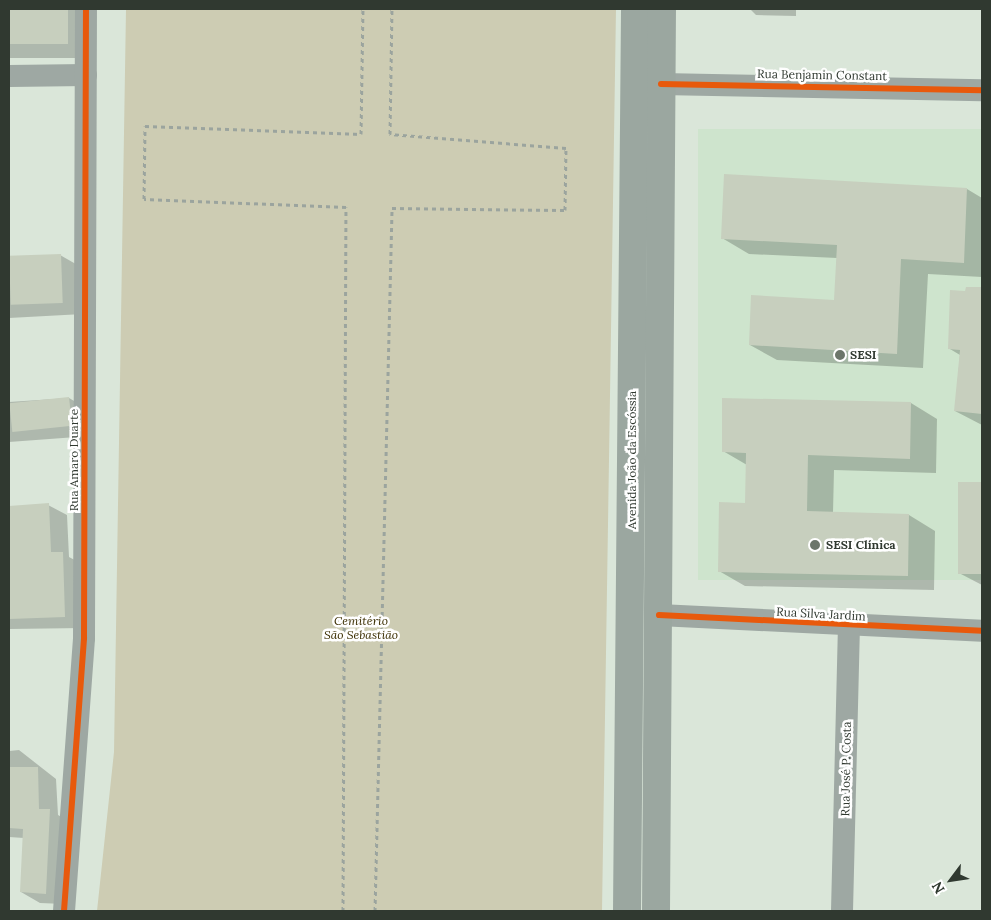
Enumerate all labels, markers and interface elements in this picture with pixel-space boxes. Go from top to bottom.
street label: Rua Benjamin Constant [757,67,887,83]
place label: SESI [850,348,876,362]
marker: SESI [834,349,846,361]
street label: Avenida João da Escóssia [625,391,639,529]
street label: Rua Amaro Duarte [67,409,81,511]
marker: SESI Clínica [808,538,822,552]
place label: SESI Clínica [826,538,896,552]
street label: Rua Silva Jardim [776,604,866,624]
park label: Cemitério São Sebastião [324,614,398,642]
street label: Rua José P. Costa [838,721,854,817]
north arrow [926,855,976,905]
text: N [928,878,949,897]

